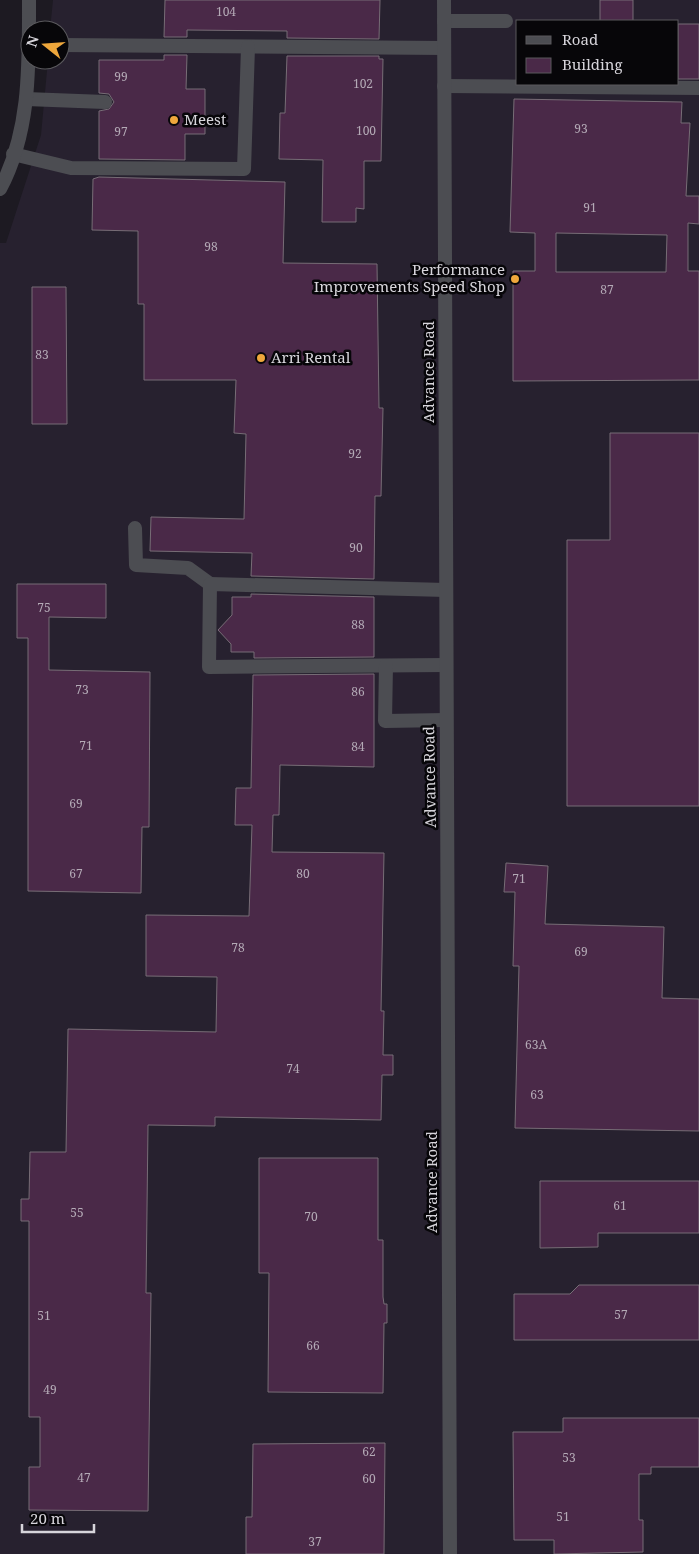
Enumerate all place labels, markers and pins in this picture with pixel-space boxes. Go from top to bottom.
place label: Meest [184,109,226,129]
marker: Meest [168,114,180,126]
place label: Performance Improvements Speed Shop [314,259,505,296]
marker: Performance Improvements Speed Shop [509,273,521,285]
place label: Arri Rental [271,347,351,367]
marker: Arri Rental [255,352,267,364]

